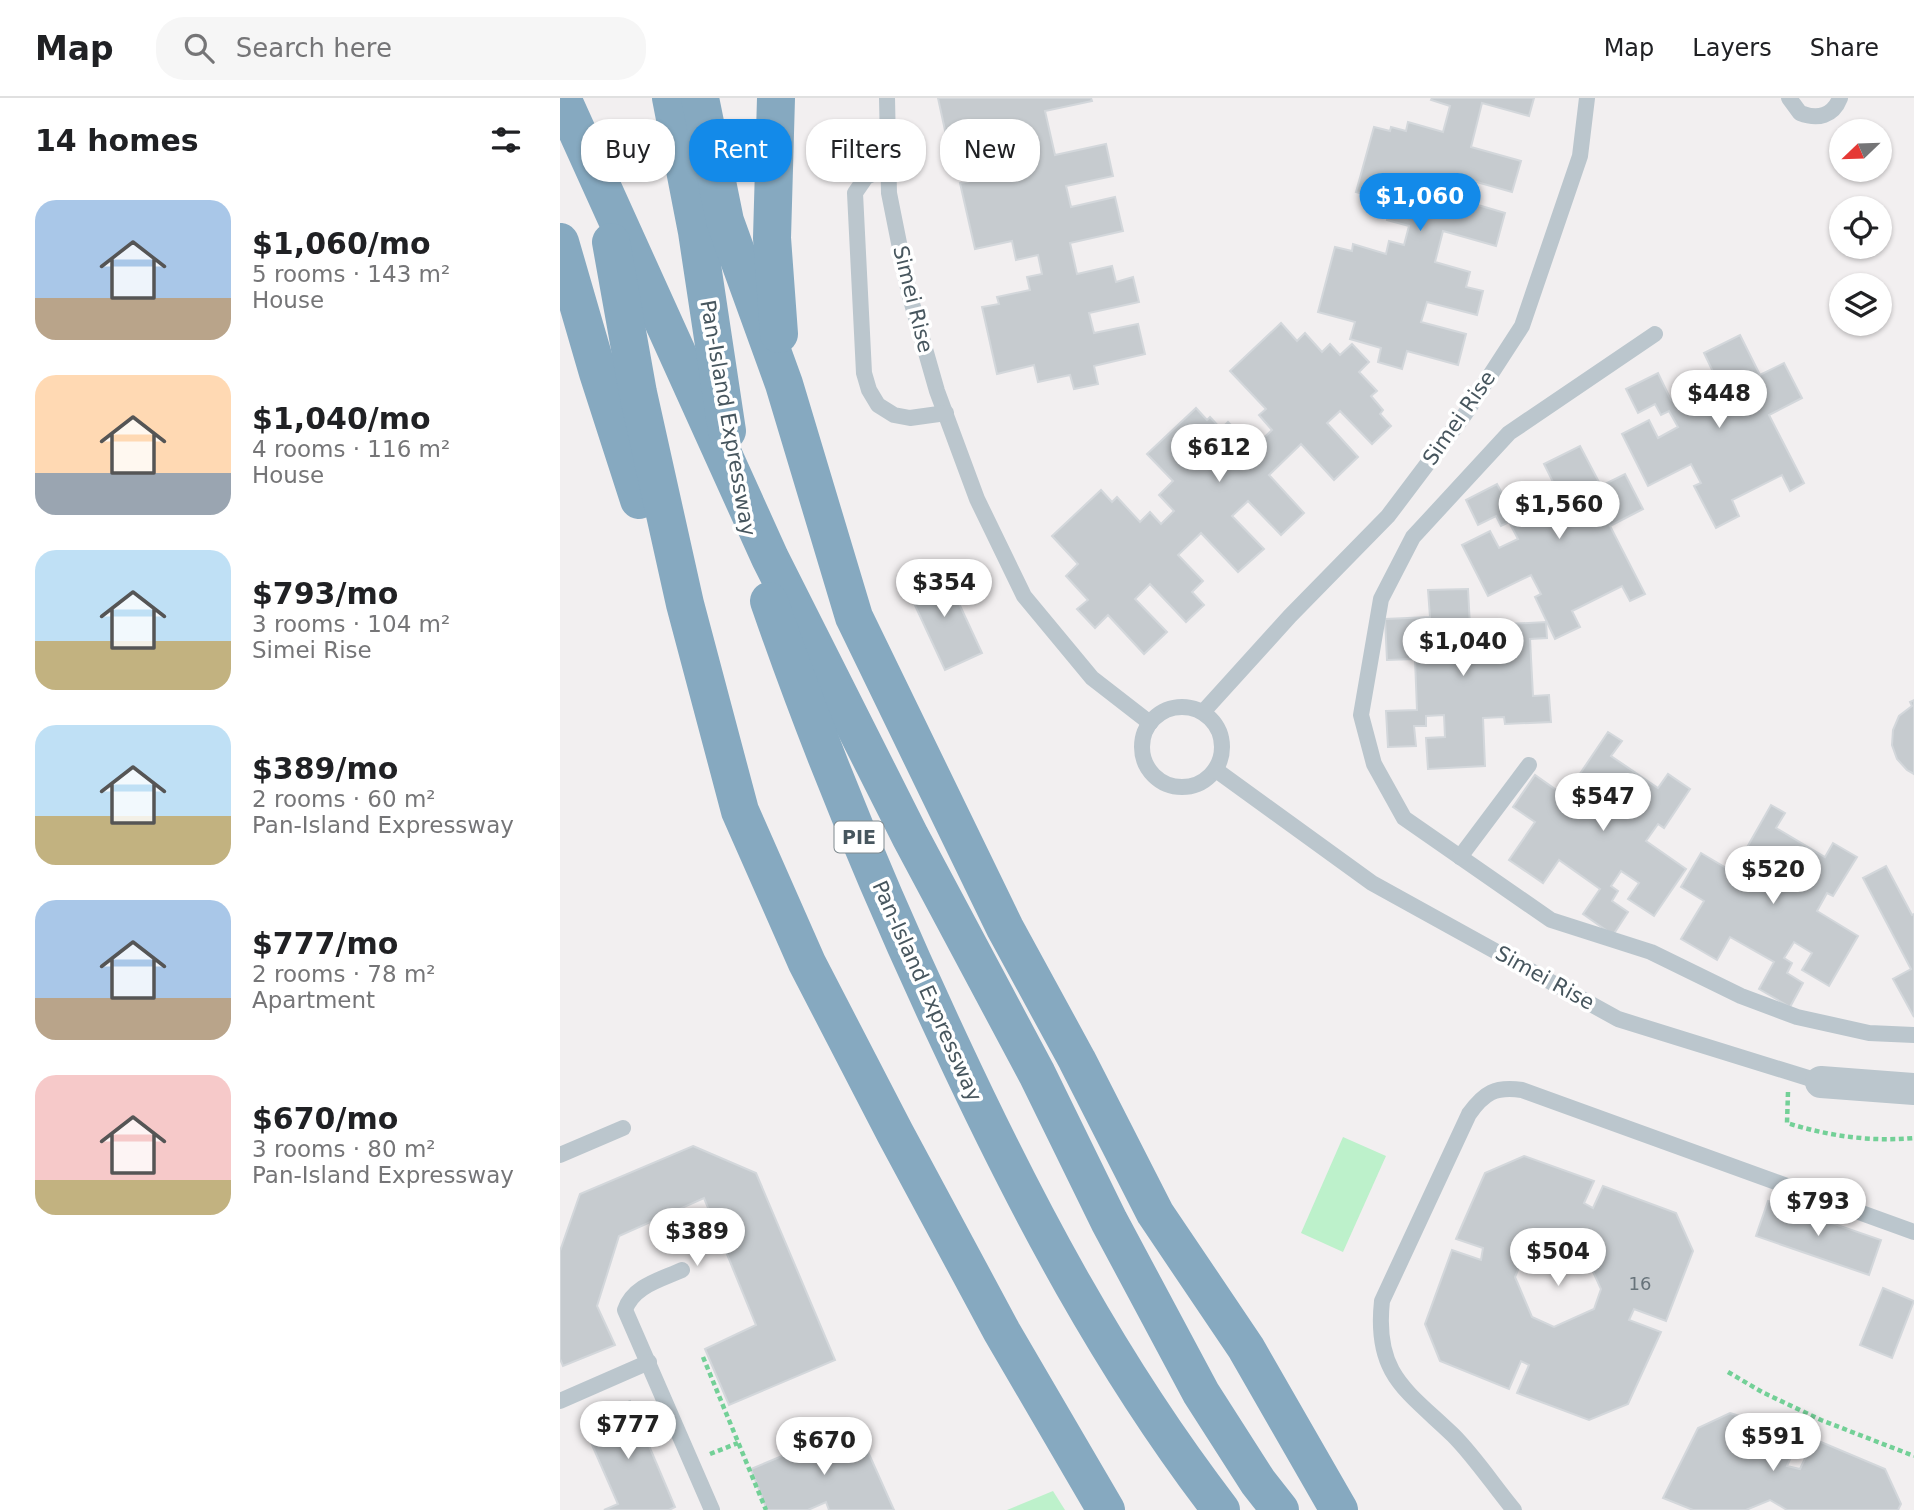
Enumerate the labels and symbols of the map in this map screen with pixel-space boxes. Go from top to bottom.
north arrow [1829,119,1892,182]
pin: $1,060 [1363,174,1477,233]
street label: Simei Rise [888,243,938,355]
street label: Pan-Island Expressway [695,298,761,538]
street label: Simei Rise [1418,366,1500,470]
pin: $448 [1678,370,1760,430]
pin: $612 [1178,424,1260,484]
pin: $1,560 [1502,482,1616,541]
pin: $354 [903,560,985,619]
pin: $1,040 [1406,618,1520,678]
pin: $547 [1562,774,1644,833]
road number: PIE [834,822,884,852]
pin: $520 [1732,846,1814,906]
street label: Pan-Island Expressway [867,877,987,1105]
street label: Simei Rise [1491,941,1599,1015]
pin: $793 [1777,1178,1859,1238]
pin: $389 [656,1208,738,1268]
pin: $504 [1517,1228,1599,1288]
house number: 16 [1629,1273,1651,1294]
pin: $777 [587,1402,669,1461]
pin: $591 [1732,1414,1814,1473]
pin: $670 [783,1418,865,1477]

